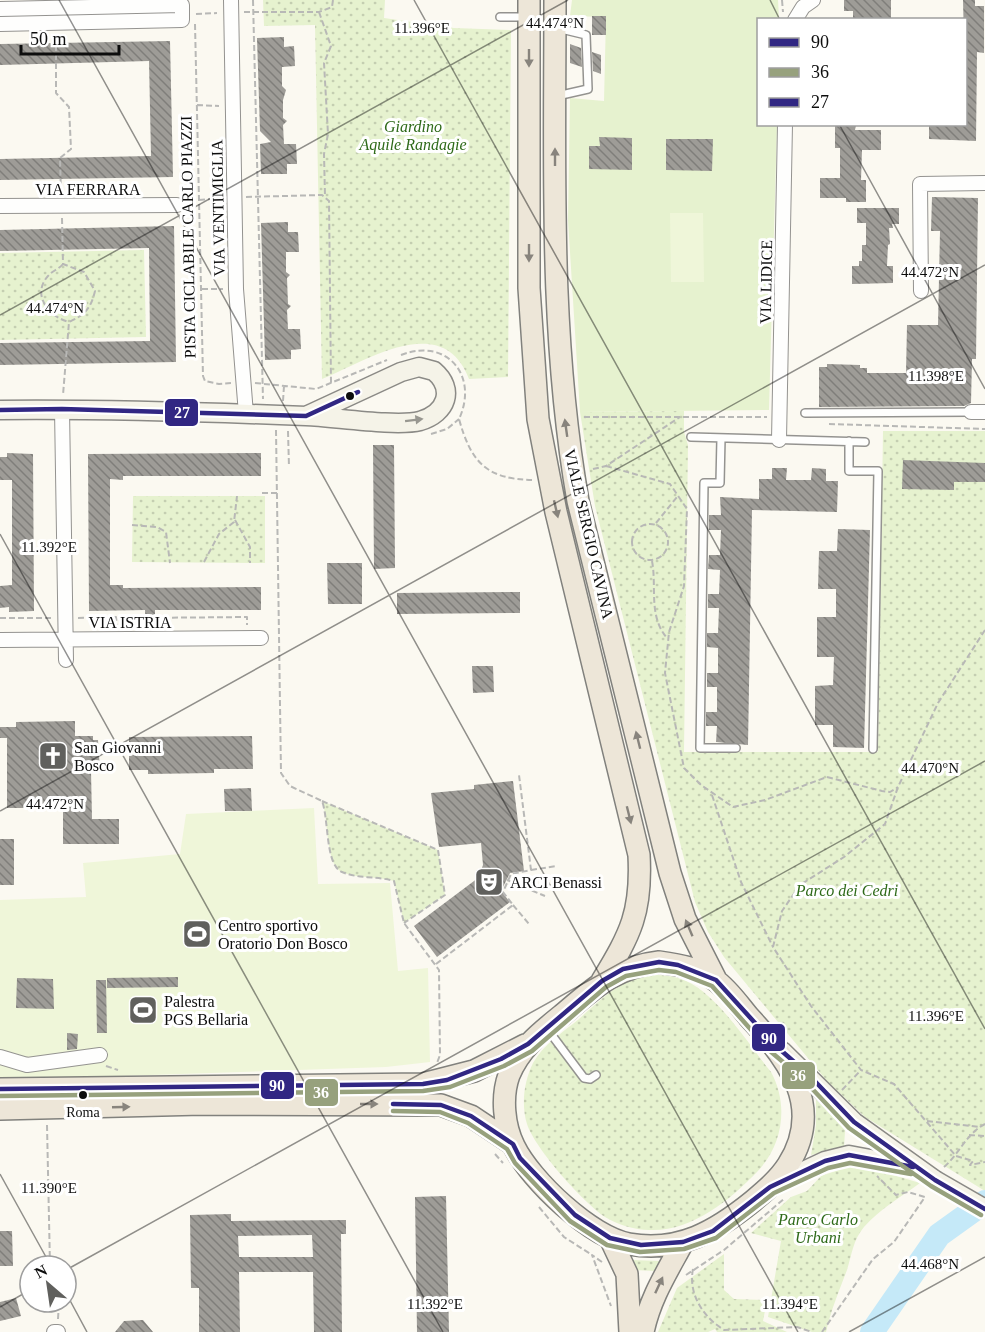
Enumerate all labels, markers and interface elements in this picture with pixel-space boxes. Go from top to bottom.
text: 44.474°N [526,15,584,31]
scale bar [21,18,118,56]
legend [757,18,967,126]
text: 11.396°E [394,20,450,36]
text: 50 m [30,29,67,49]
text: 90 [811,32,829,52]
one-way arrow [524,49,534,68]
text: 36 [811,62,829,82]
text: 27 [811,92,829,112]
street label: PISTA CICLABILE CARLO PIAZZI [177,116,199,358]
park label: Giardino Aquile Randagie [358,118,467,154]
street label: VIA VENTIMIGLIA [208,139,228,277]
one-way arrow [550,148,560,167]
street label: VIA FERRARA [35,181,141,198]
street label: VIA LIDICE [757,240,775,324]
one-way arrow [524,244,534,263]
text: 44.472°N [901,264,959,280]
text: 44.474°N [26,300,84,316]
text: 11.398°E [908,368,964,384]
unlabelled marker [344,390,356,402]
line badge: 27 [164,398,199,427]
text: 27 [174,404,190,421]
one-way arrow [405,416,424,425]
one-way arrow [562,418,571,437]
street label: VIALE SERGIO CAVINA [561,447,617,621]
one-way arrow [552,500,561,519]
text: 11.392°E [21,539,77,555]
street label: VIA ISTRIA [88,614,172,631]
one-way arrow [633,731,643,749]
place label: San Giovanni Bosco [74,739,162,774]
church icon: San Giovanni Bosco [37,740,69,772]
text: 44.470°N [901,760,959,776]
text: 44.472°N [26,796,84,812]
one-way arrow [625,806,635,824]
theatre icon: ARCI Benassi [473,866,505,898]
place label: ARCI Benassi [510,874,603,891]
park label: Parco dei Cedri [795,882,898,899]
place label: Centro sportivo Oratorio Don Bosco [218,917,348,952]
sports icon: Centro sportivo Oratorio Don Bosco [181,918,213,950]
one-way arrow [684,919,694,937]
place label: Palestra PGS Bellaria [164,993,248,1028]
sports icon: Palestra PGS Bellaria [127,994,159,1026]
text: 11.396°E [908,1008,964,1024]
line badge: 90 [751,1023,786,1052]
text: 90 [761,1030,777,1047]
line badge: 36 [781,1061,816,1090]
text: 36 [790,1067,806,1084]
line badge: 90 [260,1071,295,1100]
text: 90 [269,1077,285,1094]
line badge: 36 [304,1078,339,1107]
text: 36 [313,1084,329,1101]
marker: Roma [77,1089,89,1101]
one-way arrow [359,1099,378,1109]
one-way arrow [112,1102,131,1111]
place label: Roma [66,1105,101,1120]
text: 11.390°E [21,1180,77,1196]
park label: Parco Carlo Urbani [777,1211,858,1246]
north arrow [18,1254,78,1314]
text: 44.468°N [901,1256,959,1272]
text: N [32,1261,51,1282]
one-way arrow [654,1277,663,1294]
text: 11.392°E [407,1296,463,1312]
text: 11.394°E [762,1296,818,1312]

